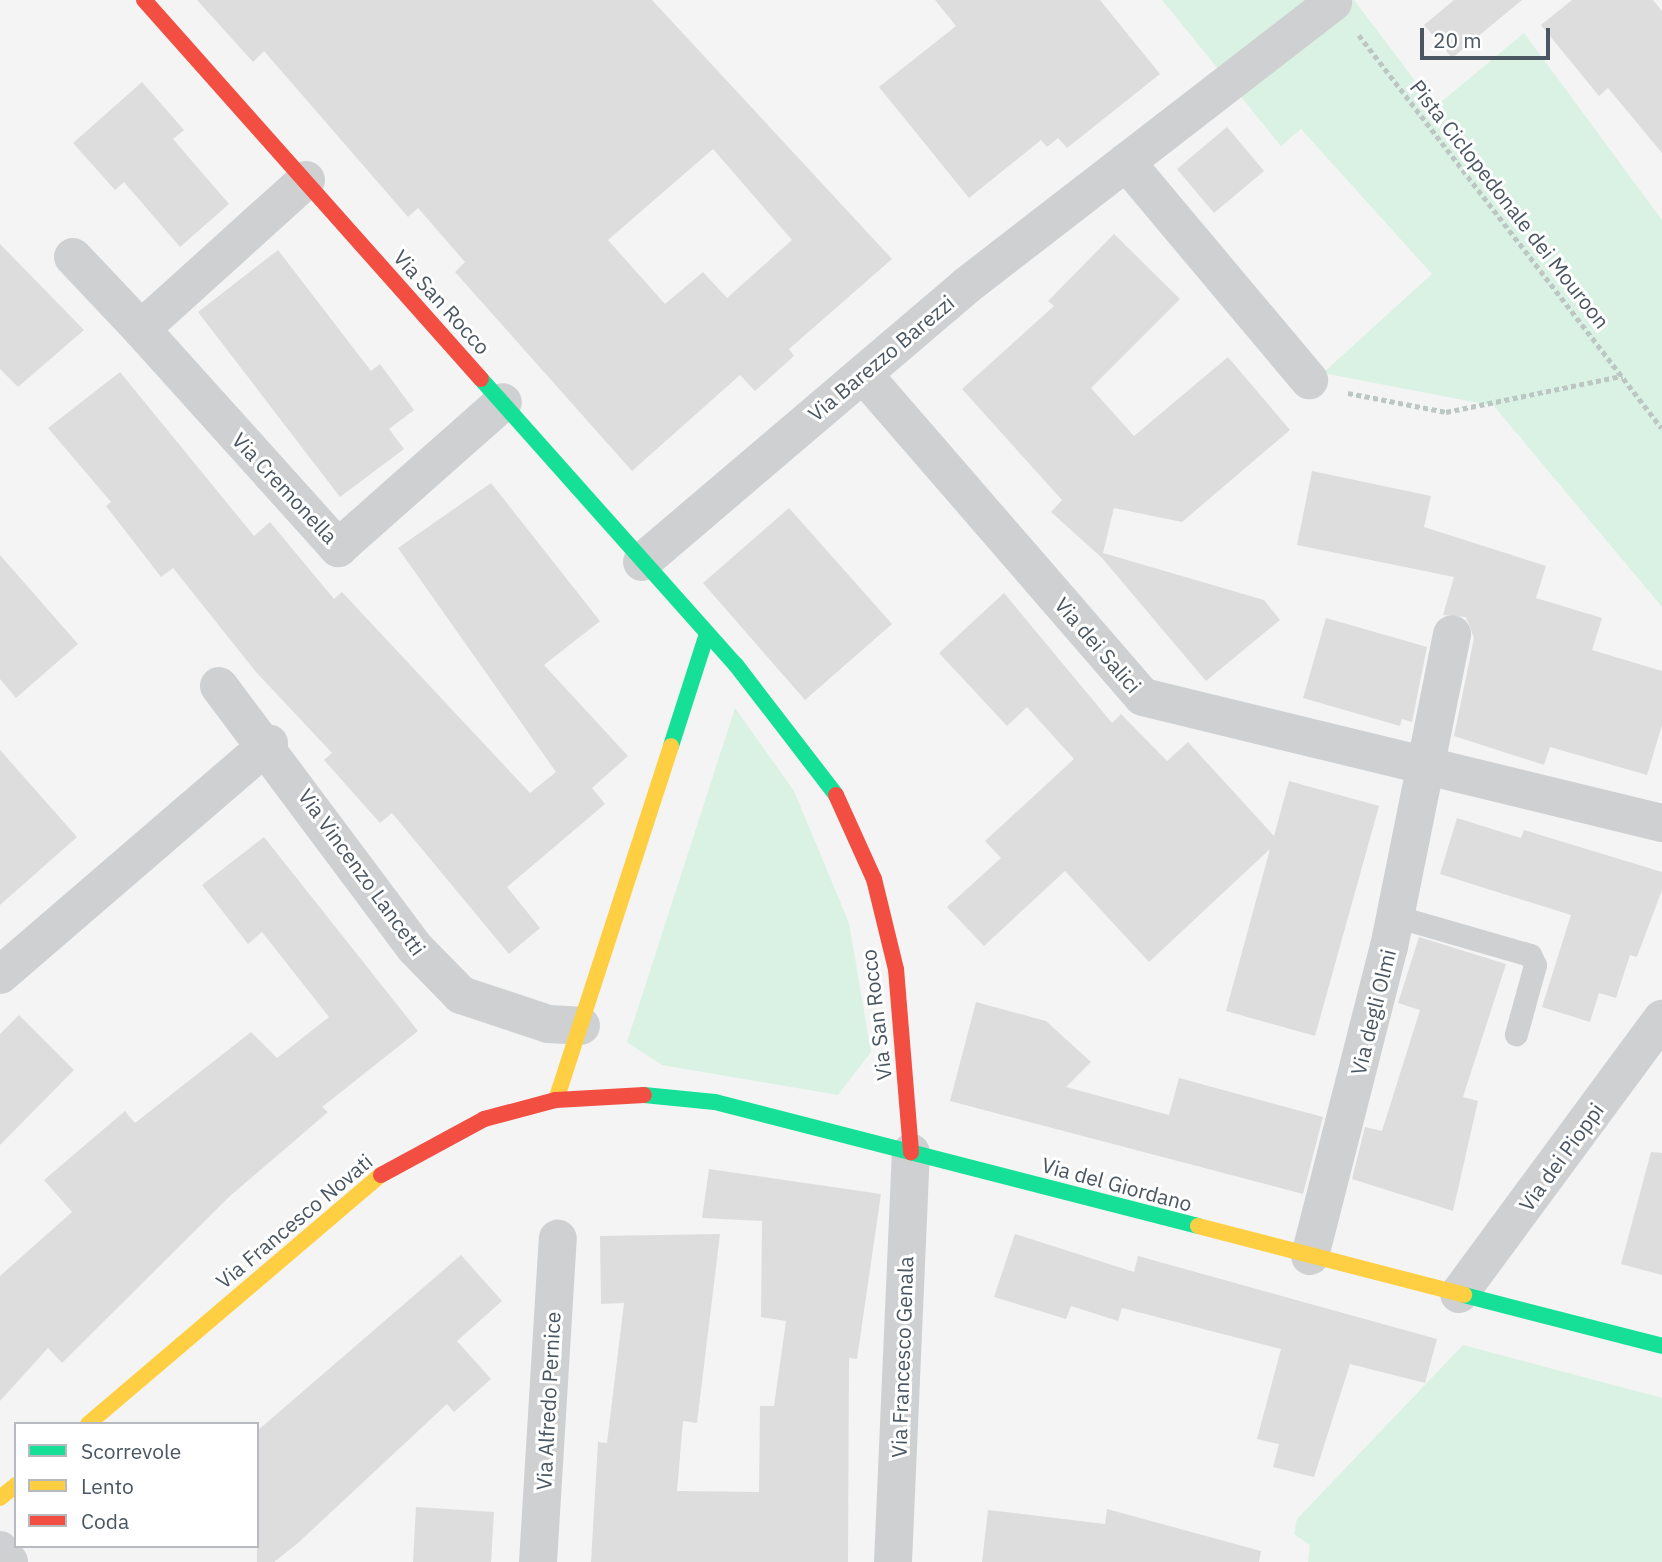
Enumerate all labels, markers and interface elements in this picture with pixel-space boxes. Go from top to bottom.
scale bar [1424,14,1554,58]
text: 20 m [1433,26,1482,54]
street label: Pista Ciclopedonale dei Mouroon [1405,75,1615,333]
street label: Via San Rocco [388,245,496,359]
street label: Via Barezzo Barezzi [803,290,959,426]
street label: Via Cremonella [227,427,343,549]
street label: Via dei Salici [1050,592,1146,698]
street label: Via Vincenzo Lancetti [293,784,431,960]
street label: Via degli Olmi [1345,946,1401,1078]
street label: Via San Rocco [855,948,897,1082]
street label: Via dei Pioppi [1513,1098,1609,1216]
street label: Via Francesco Novati [211,1148,377,1294]
street label: Via del Giordano [1039,1152,1195,1216]
street label: Via Francesco Genala [886,1256,918,1458]
street label: Via Alfredo Pernice [531,1311,565,1491]
legend [14,1422,259,1548]
text: Scorrevole [81,1437,181,1465]
text: Lento [81,1472,134,1500]
text: Coda [81,1507,129,1535]

